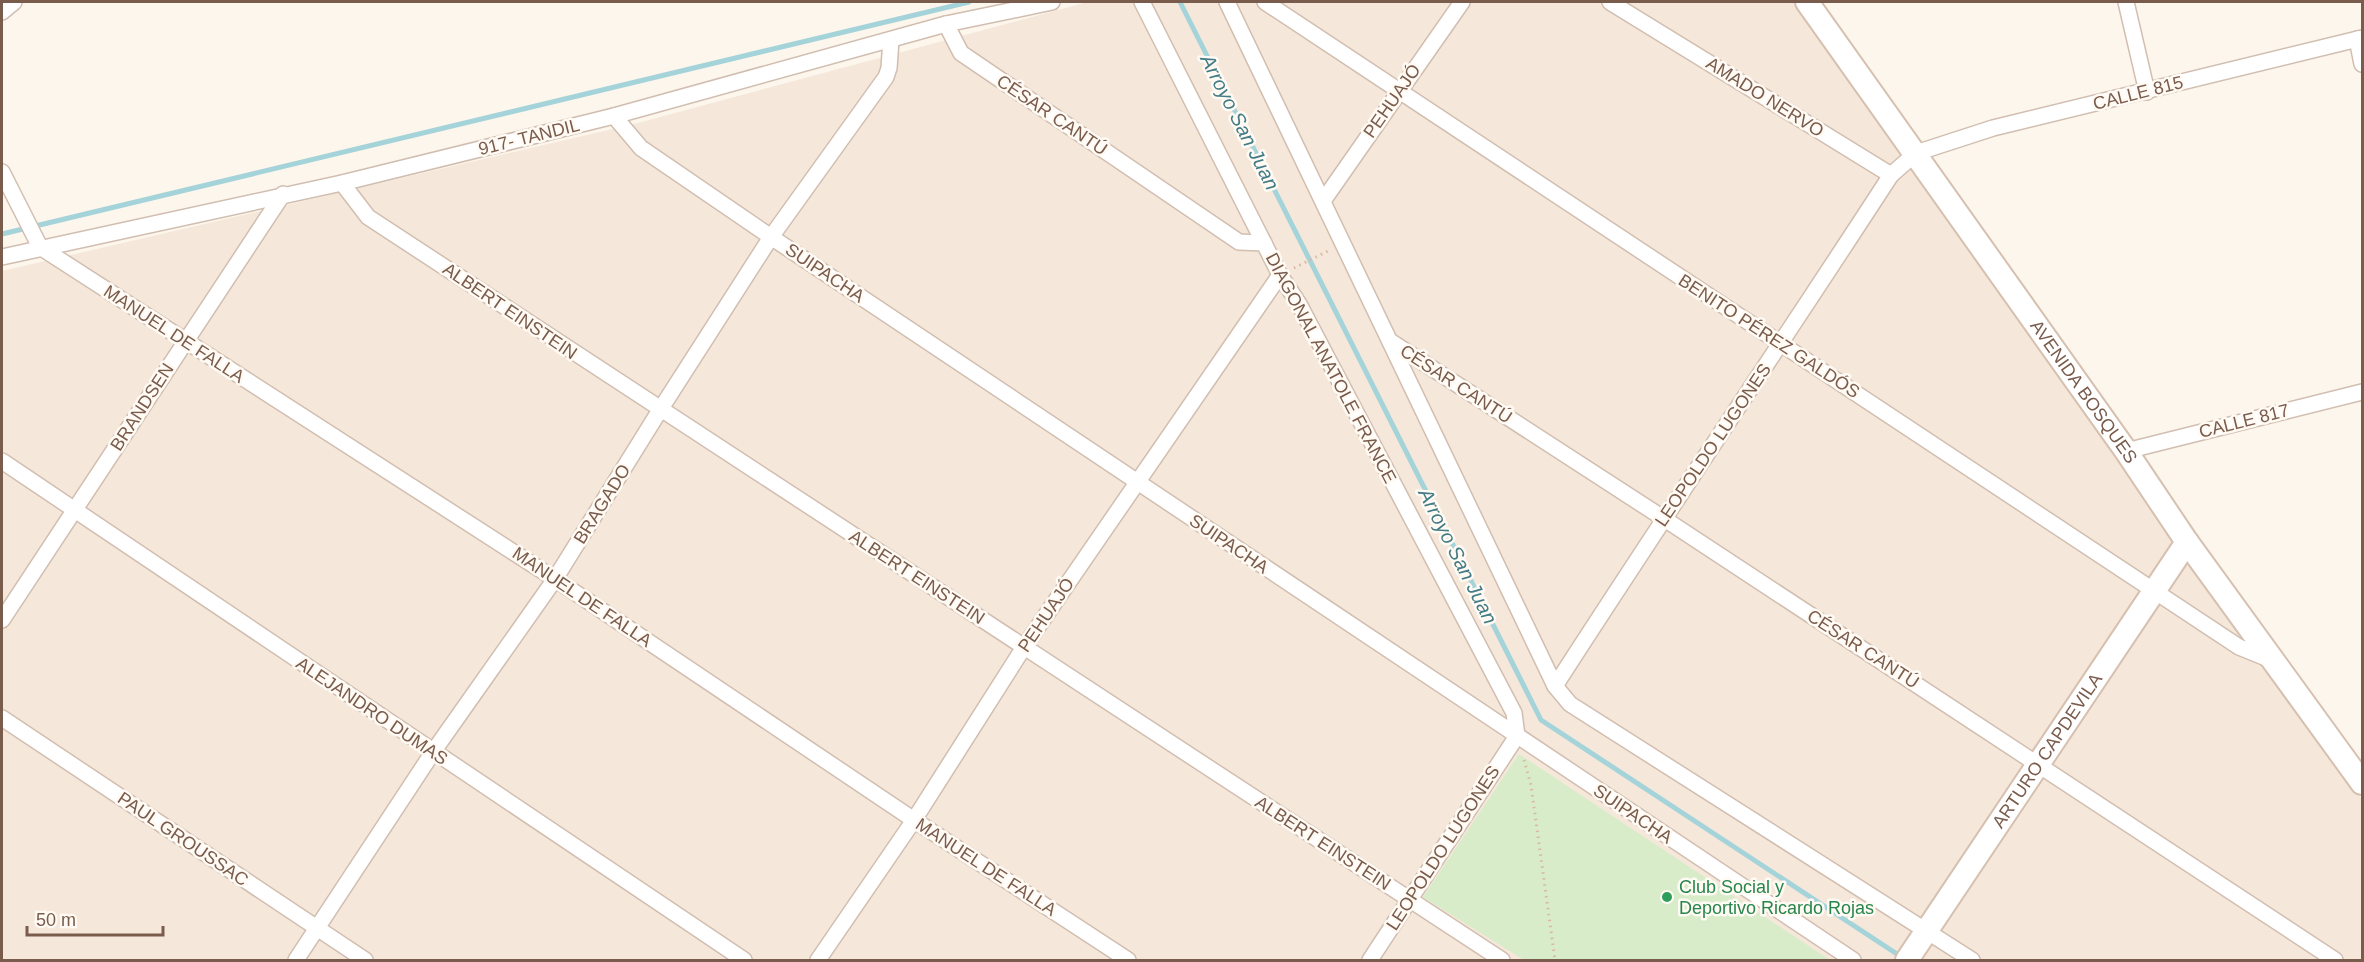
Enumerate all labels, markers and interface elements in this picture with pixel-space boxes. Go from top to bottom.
water label: Arroyo San Juan [1196,50,1284,193]
street label: AMADO NERVO [1703,53,1827,141]
street label: PEHUAJÓ [1359,60,1425,142]
street label: CÉSAR CANTÚ [993,70,1112,159]
street label: CALLE 815 [2091,72,2185,114]
street label: 917- TANDIL [476,115,582,159]
street label: SUIPACHA [782,239,868,307]
street label: DIAGONAL ANATOLE FRANCE [1262,250,1400,486]
street label: ALBERT EINSTEIN [439,259,581,363]
street label: BENITO PÉREZ GALDÓS [1675,269,1864,402]
street label: MANUEL DE FALLA [100,281,248,387]
street label: AVENIDA BOSQUES [2026,316,2141,467]
street label: CÉSAR CANTÚ [1396,340,1516,428]
street label: BRANDSEN [106,360,178,454]
street label: LEOPOLDO LUGONES [1651,360,1775,530]
street label: CALLE 817 [2197,400,2291,442]
street label: BRAGADO [570,461,634,547]
water label: Arroyo San Juan [1414,484,1502,627]
street label: SUIPACHA [1186,510,1272,578]
street label: ALBERT EINSTEIN [846,526,988,628]
street label: MANUEL DE FALLA [509,543,655,651]
street label: PEHUAJÓ [1013,574,1078,656]
street label: CÉSAR CANTÚ [1803,605,1923,693]
street label: ALEJANDRO DUMAS [293,653,451,769]
street label: ARTURO CAPDEVILA [1988,670,2106,832]
street label: LEOPOLDO LUGONES [1382,762,1504,934]
street label: SUIPACHA [1590,780,1676,848]
street label: PAUL GROUSSAC [114,788,252,890]
street label: ALBERT EINSTEIN [1252,792,1394,894]
street label: MANUEL DE FALLA [912,814,1060,920]
place label: Club Social y Deportivo Ricardo Rojas [1679,877,1874,918]
marker: Club Social y Deportivo Ricardo Rojas [1660,890,1674,904]
scale bar [27,899,164,937]
text: 50 m [36,910,76,930]

